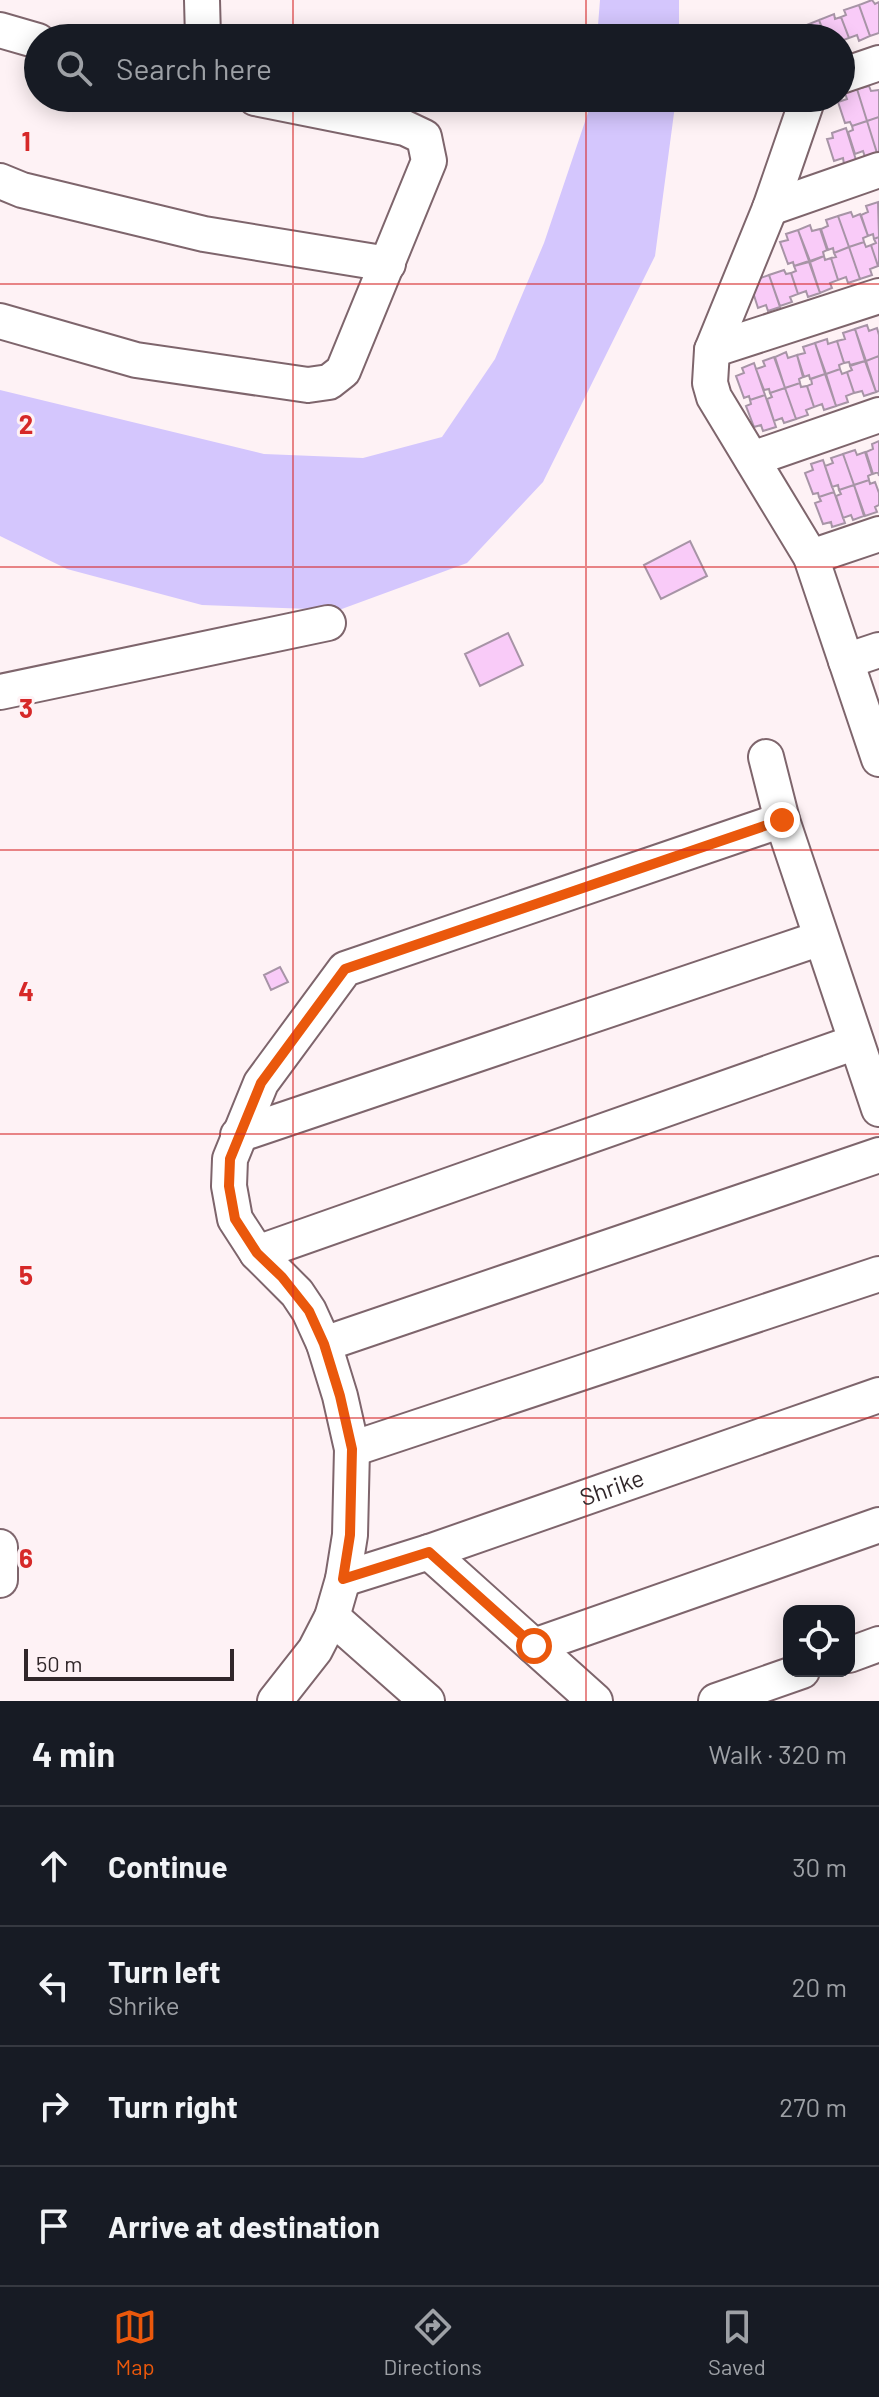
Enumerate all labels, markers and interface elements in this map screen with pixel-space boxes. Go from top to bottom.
search box [24,24,855,112]
icon: search [52,46,96,90]
text: Search here [116,50,272,86]
text: 1 [21,125,31,156]
text: 2 [19,408,33,439]
text: 3 [19,692,33,723]
route end [764,802,800,838]
text: 4 [18,975,34,1006]
text: 5 [19,1259,33,1290]
street label: Shrike [576,1462,648,1511]
text: 6 [19,1542,33,1573]
map controls [783,1605,855,1677]
button: locate [783,1605,855,1677]
route start [516,1628,552,1664]
scale bar [24,1645,234,1681]
text: 50 m [36,1650,82,1676]
text: 4 min [32,1733,115,1774]
text: Walk · 320 m [709,1738,847,1769]
icon: ahead [32,1844,76,1888]
text: Continue [108,1848,228,1884]
text: 30 m [792,1851,847,1882]
text: Turn left [108,1953,221,1989]
icon: left [32,1964,76,2008]
text: 20 m [792,1971,847,2002]
text: Shrike [108,1989,180,2020]
icon: right [32,2084,76,2128]
text: Turn right [108,2088,238,2124]
text: 270 m [779,2091,847,2122]
icon: arrive [32,2204,76,2248]
text: Arrive at destination [108,2208,380,2244]
tab: Map [113,2305,157,2379]
tab: Directions [383,2305,482,2379]
tab: Saved [708,2305,766,2379]

